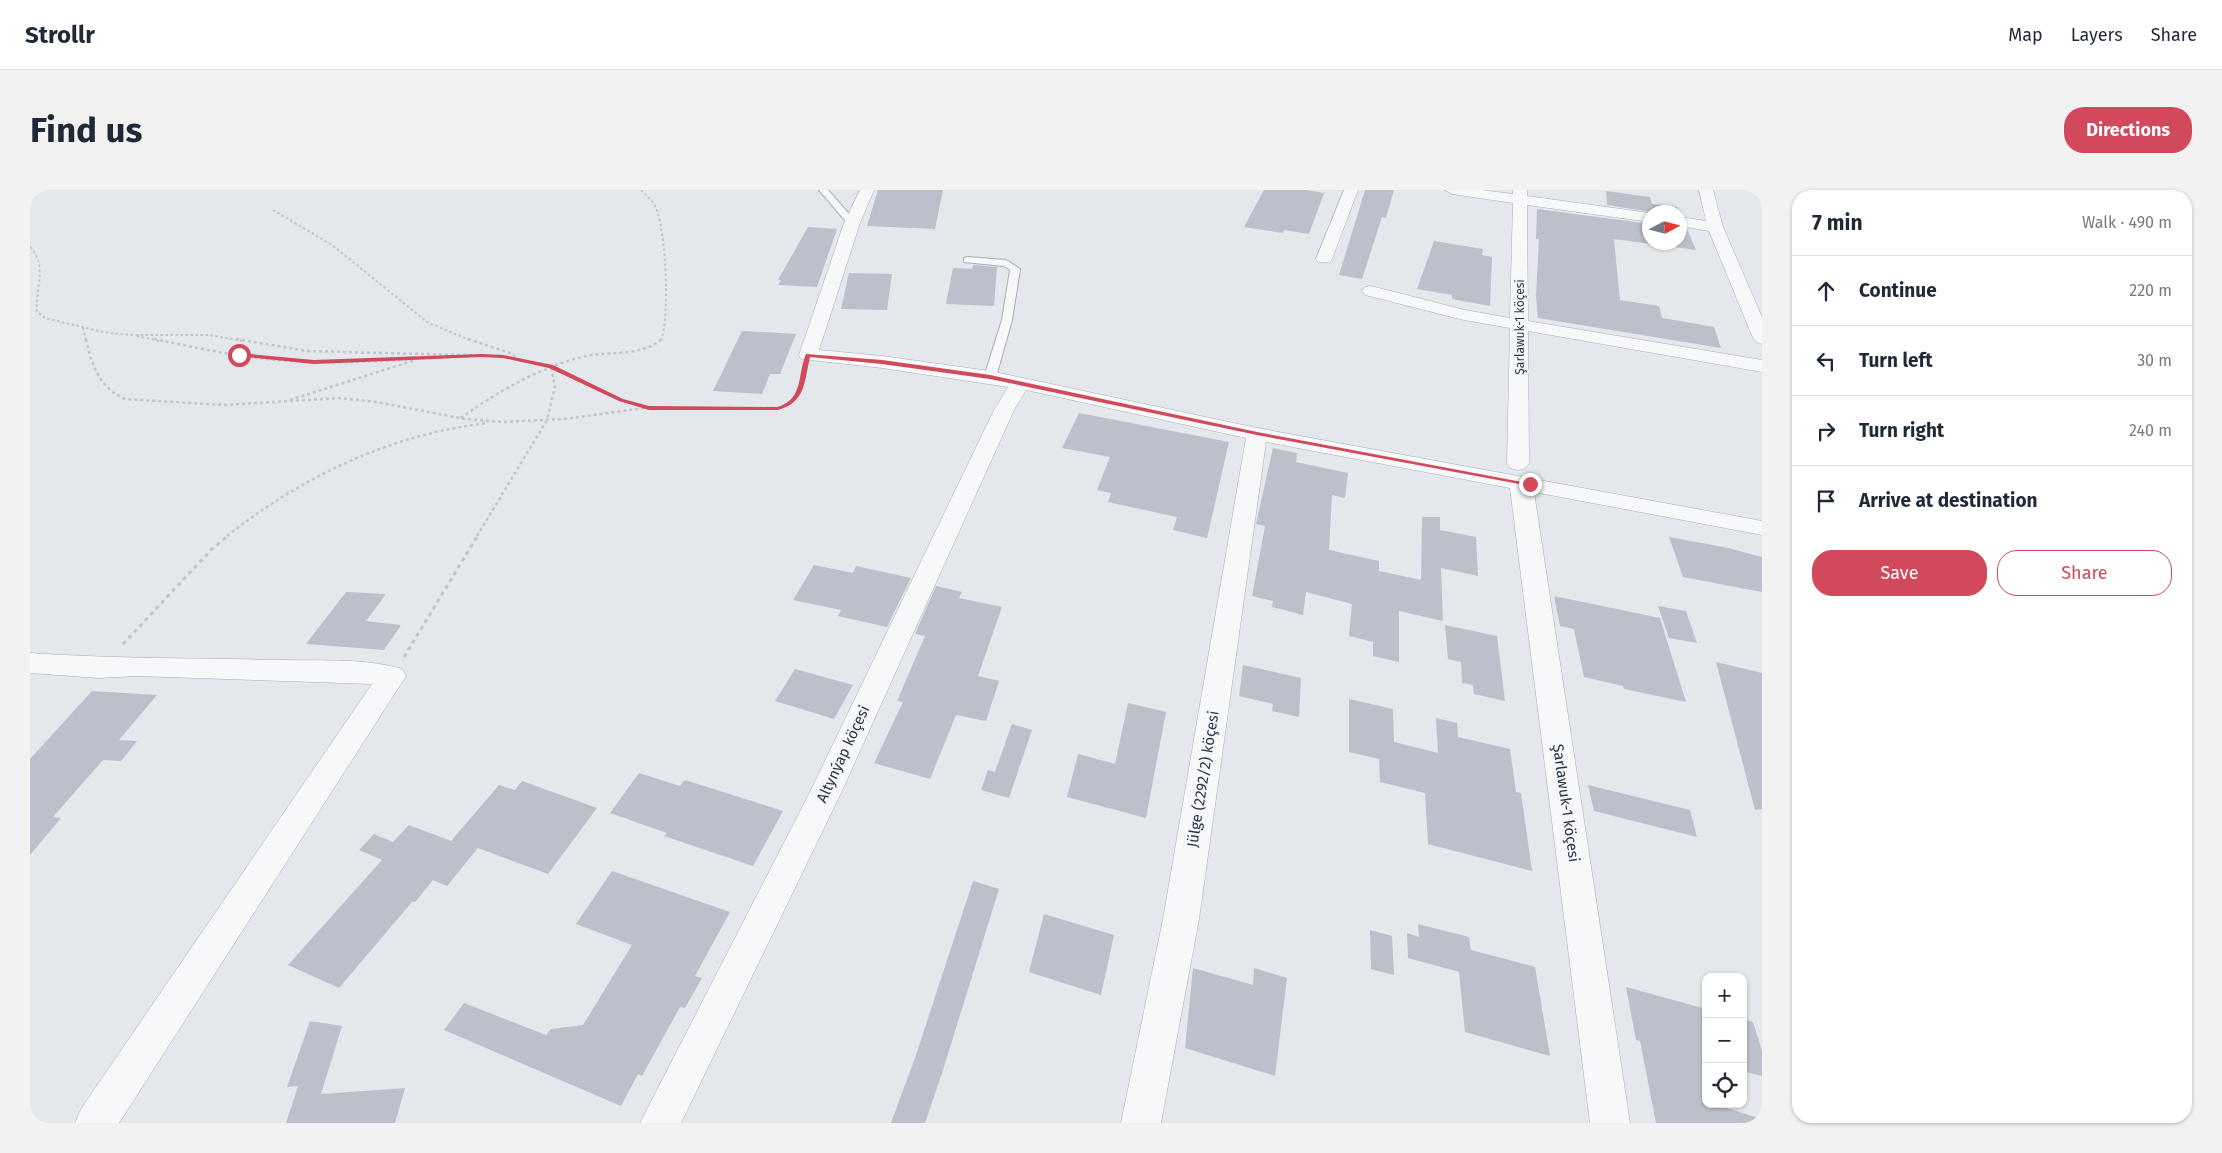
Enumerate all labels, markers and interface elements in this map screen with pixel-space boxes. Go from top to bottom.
text: Strollr [25,21,95,49]
text: Map [2008,24,2043,46]
text: Layers [2071,24,2123,46]
text: Share [2151,24,2197,46]
button: Directions [2064,107,2192,153]
text: Find us [30,109,142,151]
north arrow [1642,205,1687,250]
text: 7 min [1812,210,1863,236]
text: Walk · 490 m [2082,213,2172,232]
icon: ahead [1812,277,1840,305]
street label: Şarlawuk-1 köçesi [1513,279,1527,375]
text: Continue [1859,279,1937,302]
text: 220 m [2129,281,2172,300]
route start [228,344,251,367]
icon: left [1812,347,1840,375]
text: Turn left [1859,349,1933,372]
text: 30 m [2137,351,2172,370]
icon: right [1812,417,1840,445]
text: Turn right [1859,419,1944,442]
text: 240 m [2129,421,2172,440]
route end [1519,473,1542,496]
icon: arrive [1812,487,1840,515]
text: Arrive at destination [1859,489,2038,512]
button: Save [1812,550,1987,596]
button: Share [1997,550,2172,596]
street label: Altynýap köçesi [813,703,873,805]
street label: Jülge (2292/2) köçesi [1183,709,1223,849]
street label: Şarlawuk-1 köçesi [1549,743,1583,863]
map controls [1702,973,1747,1108]
button: + [1702,973,1747,1018]
button: − [1702,1018,1747,1063]
button: locate [1702,1063,1747,1108]

